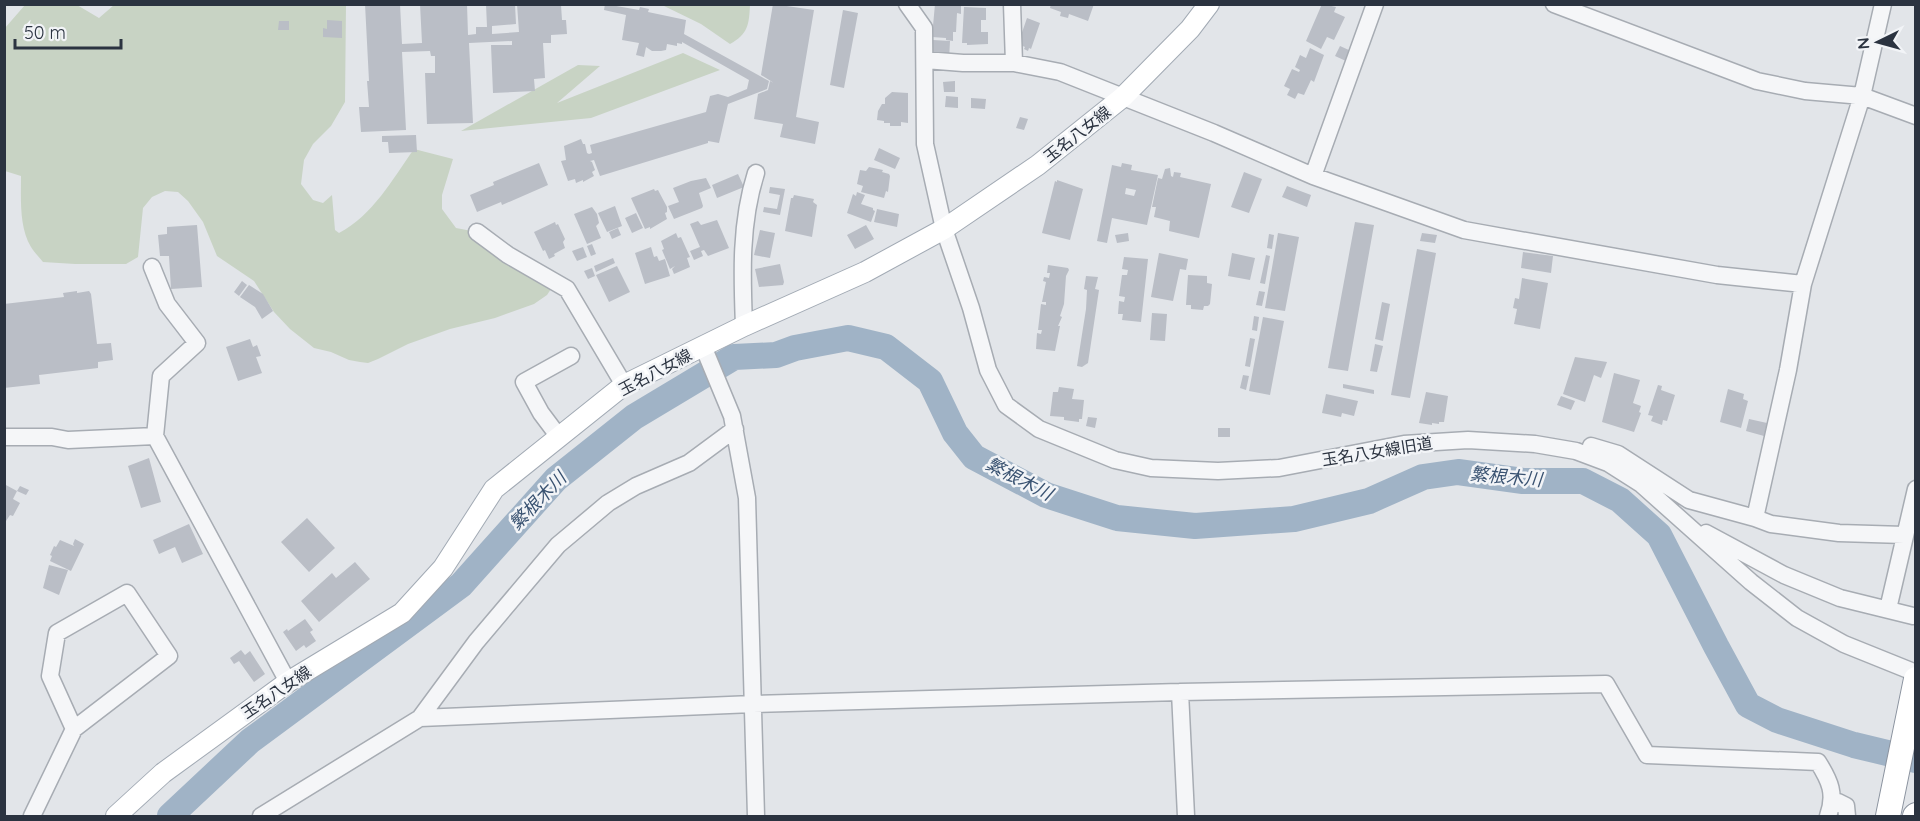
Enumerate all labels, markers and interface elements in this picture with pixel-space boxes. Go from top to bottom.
scale bar [15,12,122,50]
north arrow [1848,12,1908,72]
text: 50 m [24,21,66,44]
text: N [1853,37,1874,50]
street label: 玉名八女線 [1039,101,1115,167]
street label: 玉名八女線 [615,344,695,400]
street label: 玉名八女線旧道 [1320,432,1434,470]
water label: 繁根木川 [982,452,1058,506]
water label: 繁根木川 [1469,462,1545,491]
water label: 繁根木川 [504,465,572,535]
street label: 玉名八女線 [237,661,315,723]

